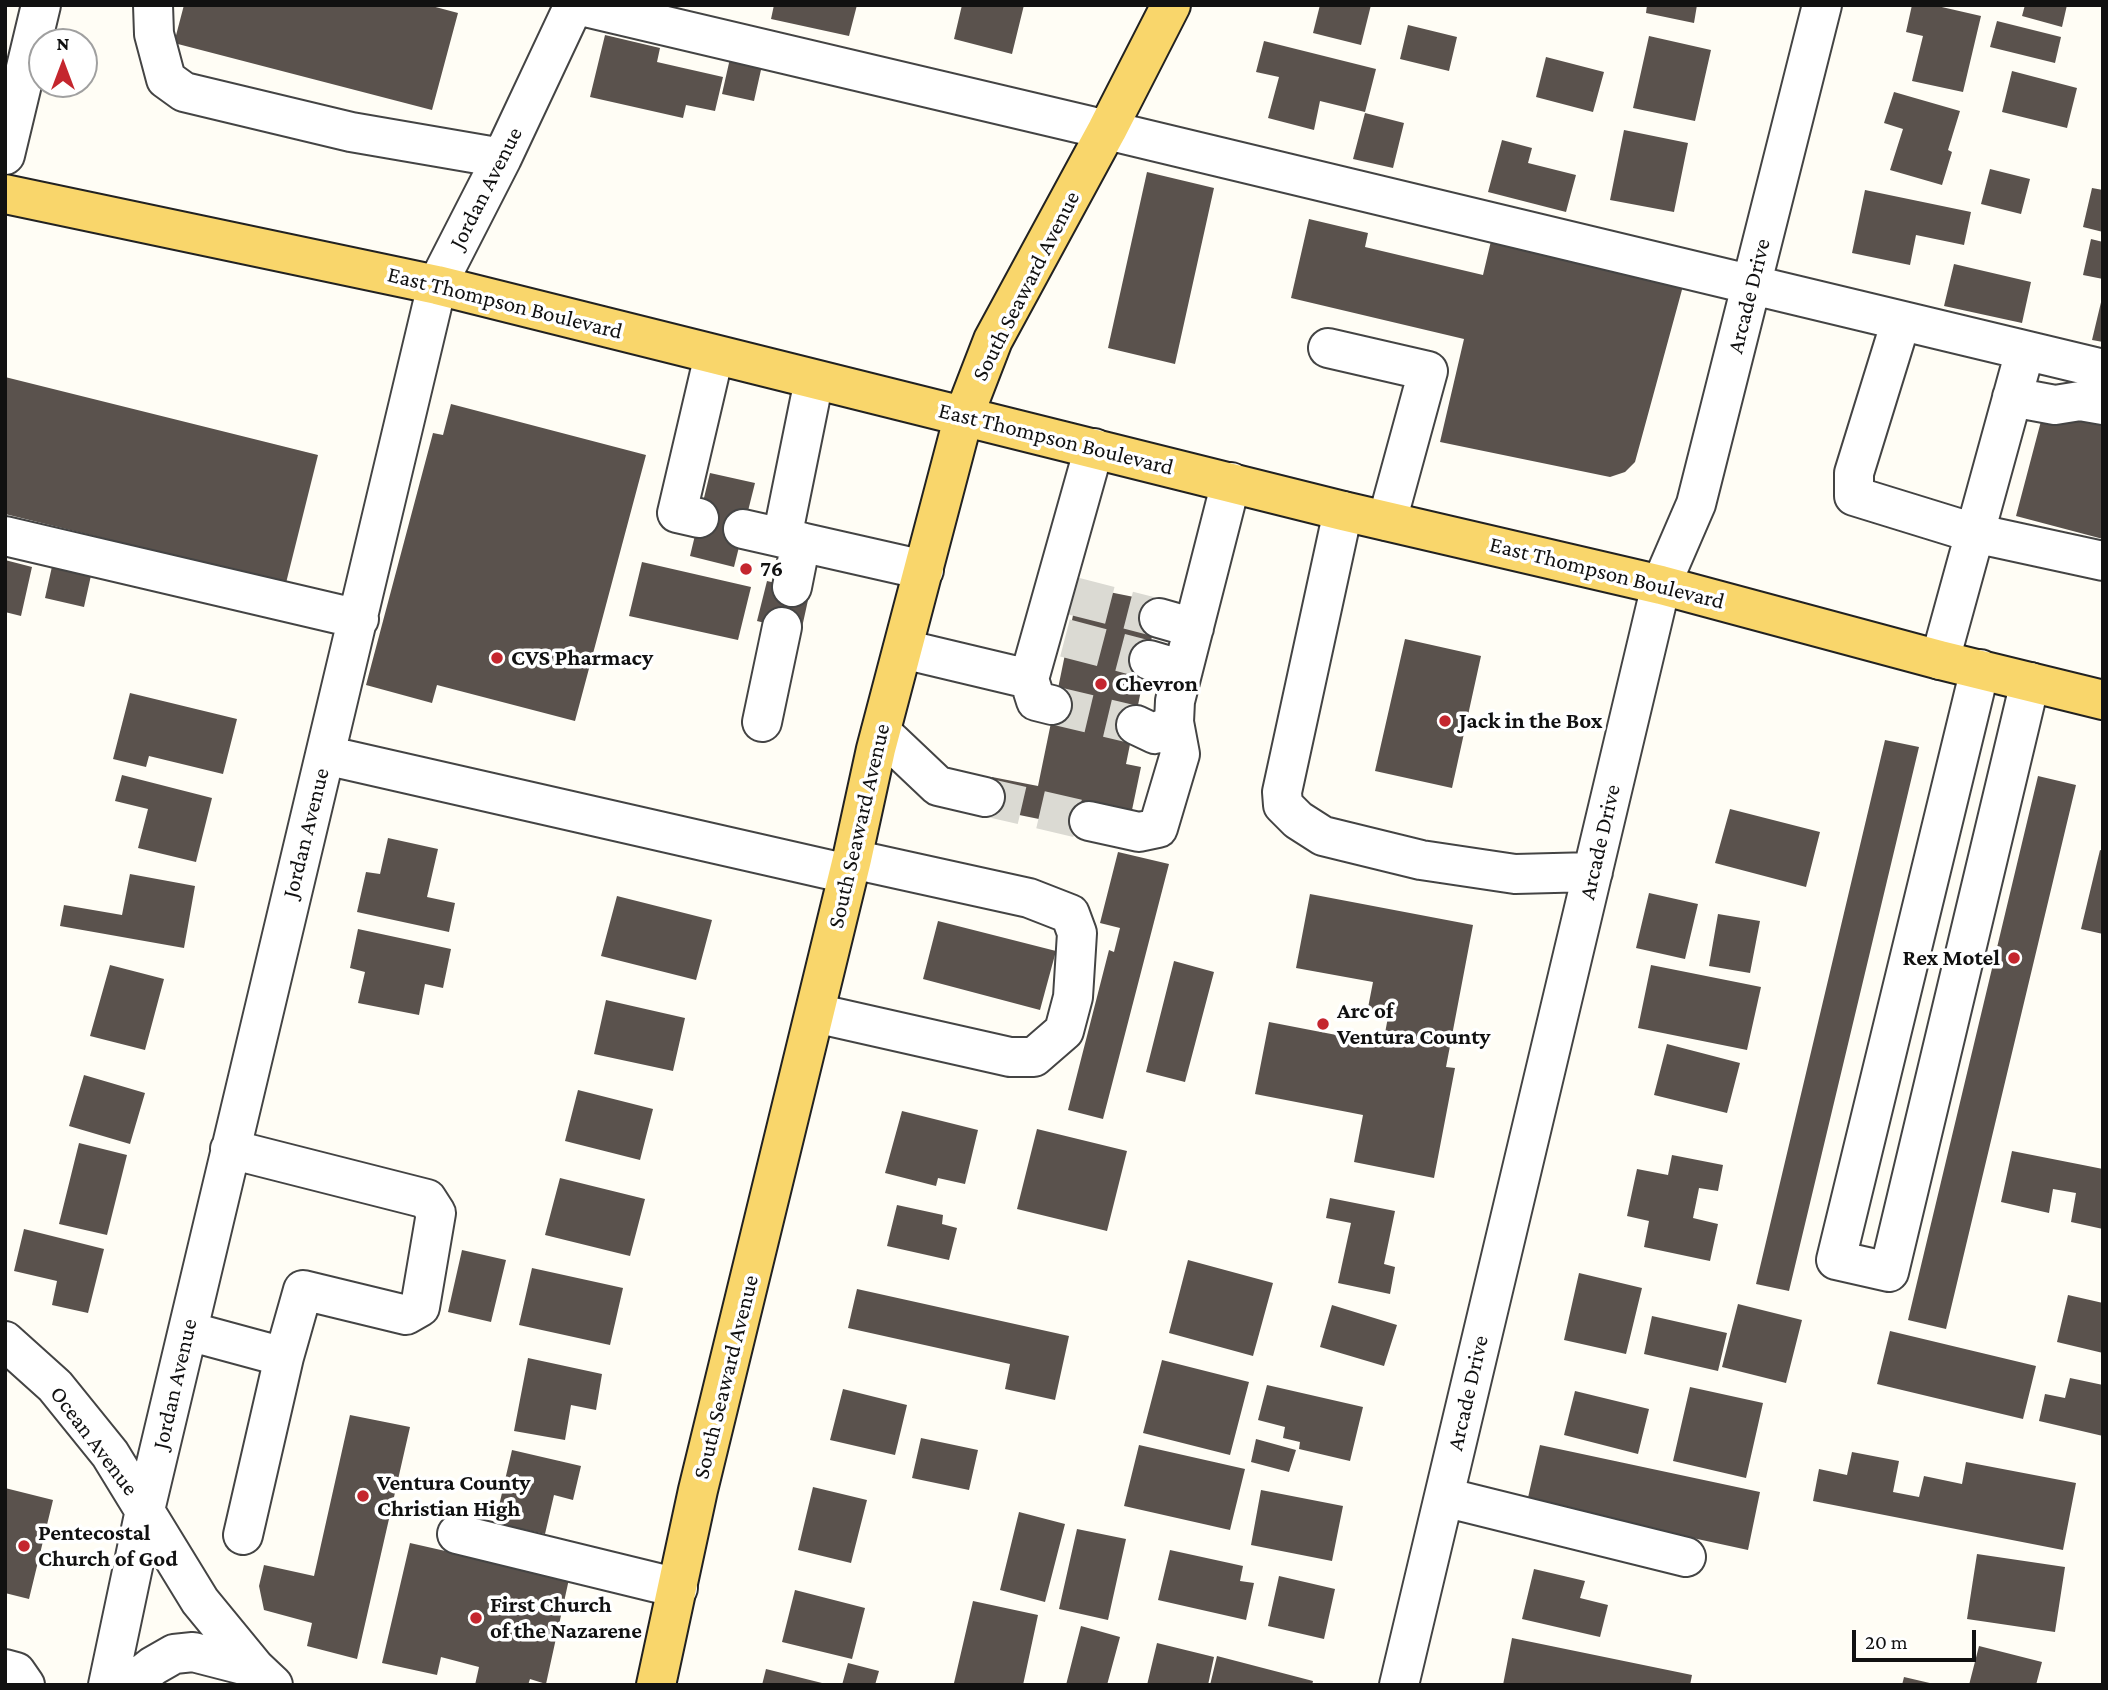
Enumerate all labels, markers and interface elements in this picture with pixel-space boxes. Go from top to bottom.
north arrow [28,28,98,98]
text: N [57,33,69,54]
street label: Jordan Avenue [444,122,528,254]
street label: South Seaward Avenue [966,186,1086,386]
street label: Arcade Drive [1721,236,1777,356]
street label: East Thompson Boulevard [385,260,625,346]
street label: East Thompson Boulevard [936,396,1176,482]
street label: East Thompson Boulevard [1487,530,1727,616]
place label: 76 [760,555,783,583]
marker: 76 [738,561,754,577]
place label: CVS Pharmacy [511,644,653,672]
marker: CVS Pharmacy [489,650,505,666]
place label: Chevron [1115,670,1198,698]
marker: Chevron [1093,676,1109,692]
place label: Jack in the Box [1459,707,1602,735]
marker: Jack in the Box [1437,713,1453,729]
street label: South Seaward Avenue [822,721,896,931]
street label: Jordan Avenue [277,765,335,901]
street label: Arcade Drive [1573,782,1627,902]
place label: Rex Motel [1903,944,2000,972]
marker: Rex Motel [2006,950,2022,966]
place label: Arc of Ventura County [1337,997,1490,1051]
marker: Arc of Ventura County [1315,1016,1331,1032]
street label: South Seaward Avenue [687,1272,765,1482]
street label: Jordan Avenue [147,1316,203,1452]
street label: Arcade Drive [1441,1333,1495,1453]
street label: Ocean Avenue [44,1381,144,1501]
place label: Ventura County Christian High [377,1469,530,1523]
marker: Ventura County Christian High [355,1488,371,1504]
place label: Pentecostal Church of God [38,1519,178,1573]
marker: Pentecostal Church of God [16,1538,32,1554]
place label: First Church of the Nazarene [490,1591,642,1645]
marker: First Church of the Nazarene [468,1610,484,1626]
scale bar [1856,1616,1980,1660]
text: 20 m [1865,1630,1908,1654]

